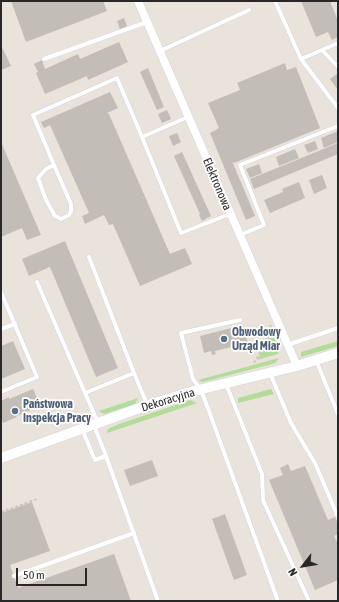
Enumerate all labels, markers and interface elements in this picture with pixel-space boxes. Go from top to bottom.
street label: Elektronowa [200,156,234,212]
place label: Obwodowy Urząd Miar [232,325,281,353]
marker: Obwodowy Urząd Miar [219,334,229,344]
street label: Dekoracyjna [139,385,197,415]
place label: Państwowa Inspekcja Pracy [23,397,91,425]
marker: Państwowa Inspekcja Pracy [10,406,20,416]
north arrow [283,546,323,586]
scale bar [18,560,89,586]
text: N [286,566,300,578]
text: 50 m [23,568,45,582]

